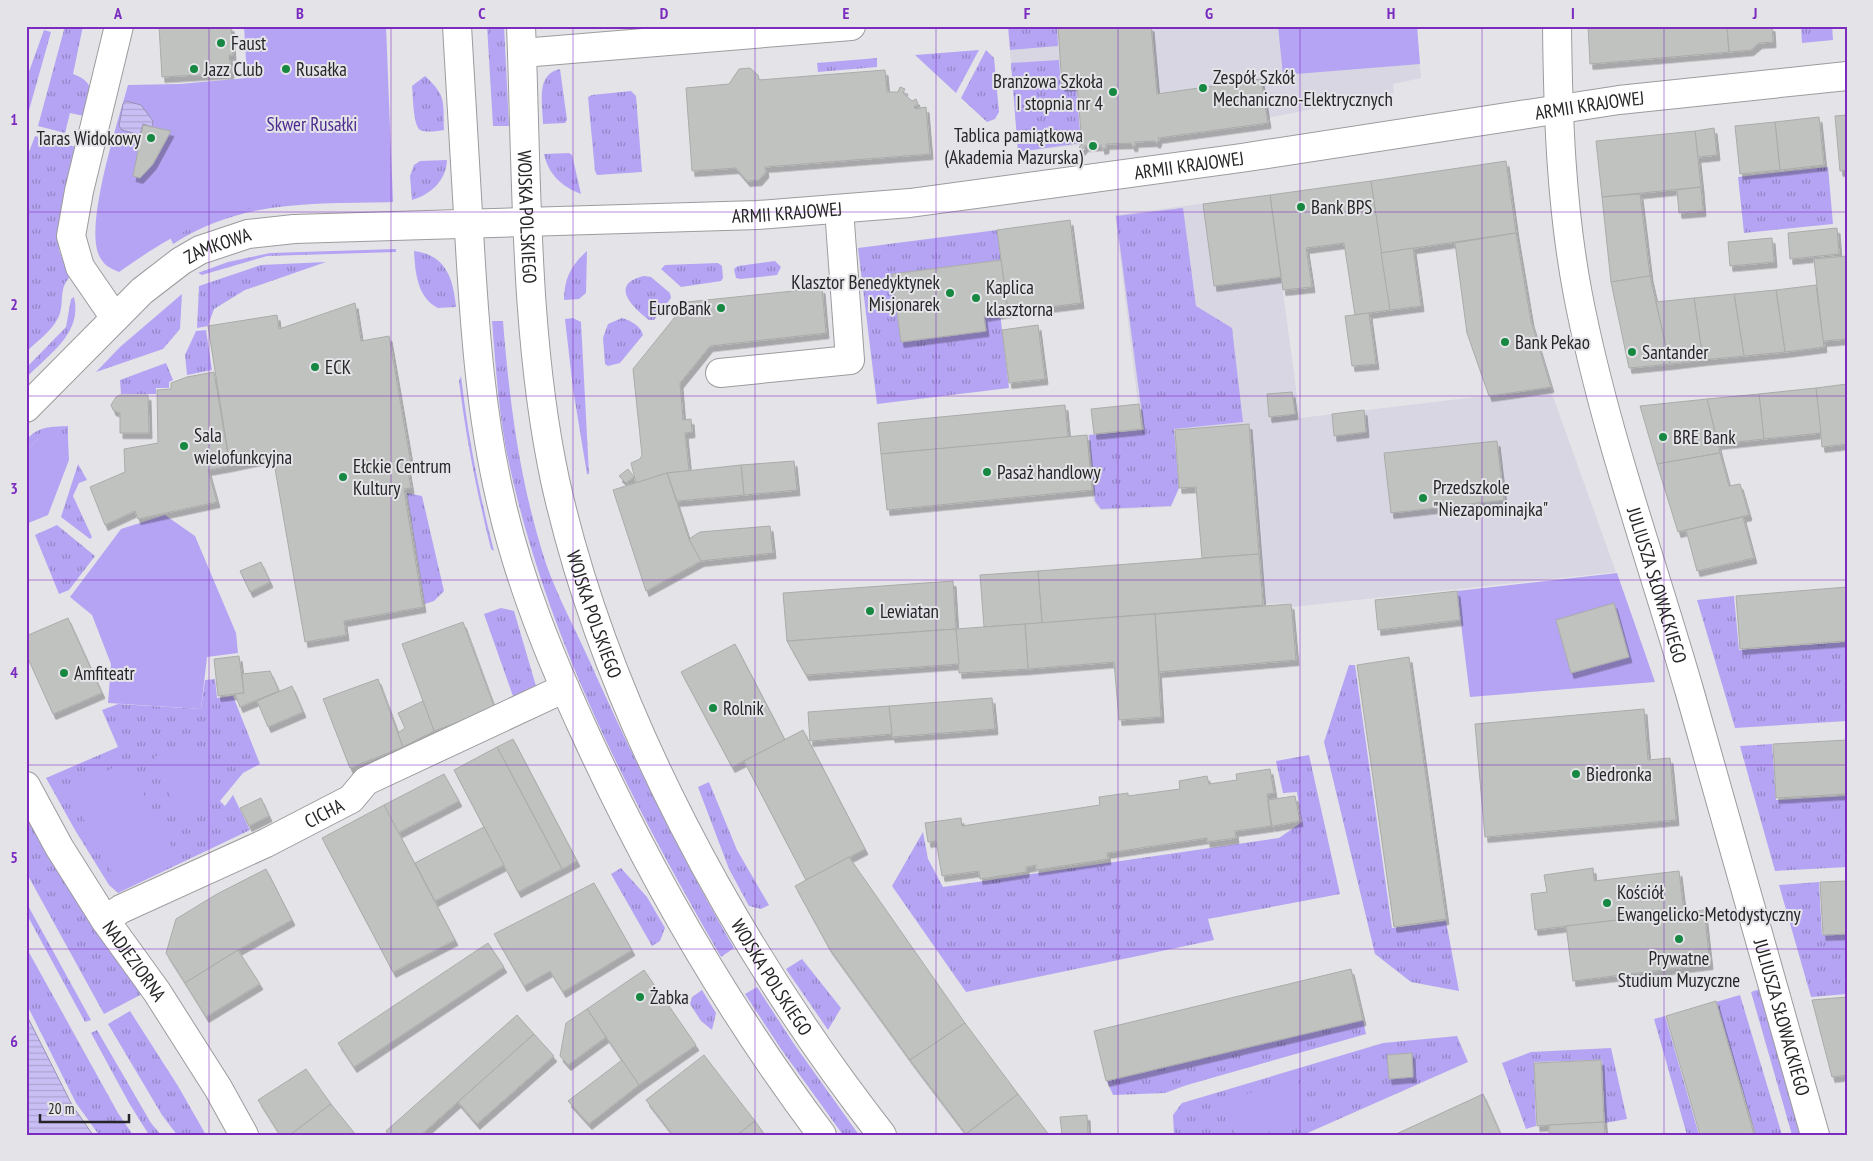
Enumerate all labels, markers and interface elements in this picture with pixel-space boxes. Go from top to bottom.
text: A [113,3,123,23]
text: B [296,3,304,23]
text: C [478,3,486,23]
text: D [660,3,669,23]
text: E [843,3,850,23]
text: F [1024,3,1031,23]
text: G [1205,3,1213,23]
text: H [1387,3,1395,23]
text: I [1571,3,1575,23]
text: J [1752,3,1757,23]
place label: Faust [231,31,267,55]
marker: Faust [215,37,227,49]
place label: Jazz Club [203,57,263,81]
place label: Rusałka [296,57,347,81]
marker: Jazz Club [188,63,200,75]
marker: Rusałka [280,63,292,75]
place label: Zespół Szkół Mechaniczno-Elektrycznych [1213,65,1393,111]
place label: Branżowa Szkoła I stopnia nr 4 [993,69,1103,115]
marker: Zespół Szkół Mechaniczno-Elektrycznych [1197,82,1209,94]
street label: ARMII KRAJOWEJ [1533,85,1645,125]
marker: Branżowa Szkoła I stopnia nr 4 [1107,86,1119,98]
text: 1 [10,109,18,129]
park label: Skwer Rusałki [267,112,357,136]
place label: Tablica pamiątkowa (Akademia Mazurska) [945,123,1084,169]
place label: Taras Widokowy [36,126,142,150]
marker: Taras Widokowy [145,132,157,144]
marker: Tablica pamiątkowa (Akademia Mazurska) [1087,140,1099,152]
street label: ARMII KRAJOWEJ [1133,146,1245,184]
street label: WOJSKA POLSKIEGO [513,150,542,284]
place label: Bank BPS [1311,195,1372,219]
street label: ARMII KRAJOWEJ [731,196,843,228]
marker: Bank BPS [1295,201,1307,213]
street label: ZAMKOWA [180,222,254,269]
place label: Klasztor Benedyktynek Misjonarek [791,270,941,316]
place label: Kaplica klasztorna [986,275,1053,321]
marker: Klasztor Benedyktynek Misjonarek [944,287,956,299]
marker: Kaplica klasztorna [970,292,982,304]
text: 2 [10,294,18,314]
place label: EuroBank [649,296,712,320]
marker: EuroBank [715,302,727,314]
place label: Bank Pekao [1515,330,1590,354]
marker: Bank Pekao [1499,336,1511,348]
place label: Santander [1642,340,1709,364]
marker: Santander [1626,346,1638,358]
place label: ECK [325,355,351,379]
marker: ECK [309,361,321,373]
place label: Sala wielofunkcyjna [194,423,292,469]
place label: BRE Bank [1673,425,1736,449]
marker: BRE Bank [1657,431,1669,443]
marker: Sala wielofunkcyjna [178,440,190,452]
place label: Ełckie Centrum Kultury [353,454,451,500]
place label: Pasaż handlowy [997,460,1101,484]
marker: Pasaż handlowy [981,466,993,478]
marker: Ełckie Centrum Kultury [337,471,349,483]
place label: Przedszkole "Niezapominajka" [1433,475,1548,521]
text: 3 [10,478,18,498]
marker: Przedszkole "Niezapominajka" [1417,492,1429,504]
street label: JULIUSZA SŁOWACKIEGO [1622,503,1693,666]
street label: WOJSKA POLSKIEGO [562,548,627,682]
place label: Lewiatan [880,599,939,623]
marker: Lewiatan [864,605,876,617]
place label: Amfiteatr [74,661,135,685]
text: 4 [10,662,18,682]
marker: Amfiteatr [58,667,70,679]
place label: Rolnik [723,696,764,720]
marker: Rolnik [707,702,719,714]
place label: Biedronka [1586,762,1652,786]
marker: Biedronka [1570,768,1582,780]
street label: CICHA [300,793,348,833]
text: 5 [10,847,18,867]
place label: Kościół Ewangelicko-Metodystyczny [1617,880,1802,926]
marker: Kościół Ewangelicko-Metodystyczny [1601,897,1613,909]
street label: WOJSKA POLSKIEGO [726,915,818,1040]
street label: NADJEZIORNA [97,916,172,1005]
marker: Prywatne Studium Muzyczne [1673,933,1685,945]
street label: JULIUSZA SŁOWACKIEGO [1748,935,1815,1098]
place label: Prywatne Studium Muzyczne [1618,946,1740,992]
place label: Żabka [650,985,689,1009]
marker: Żabka [634,991,646,1003]
text: 6 [10,1031,18,1051]
scale bar [40,1091,129,1123]
text: 20 m [48,1099,74,1118]

